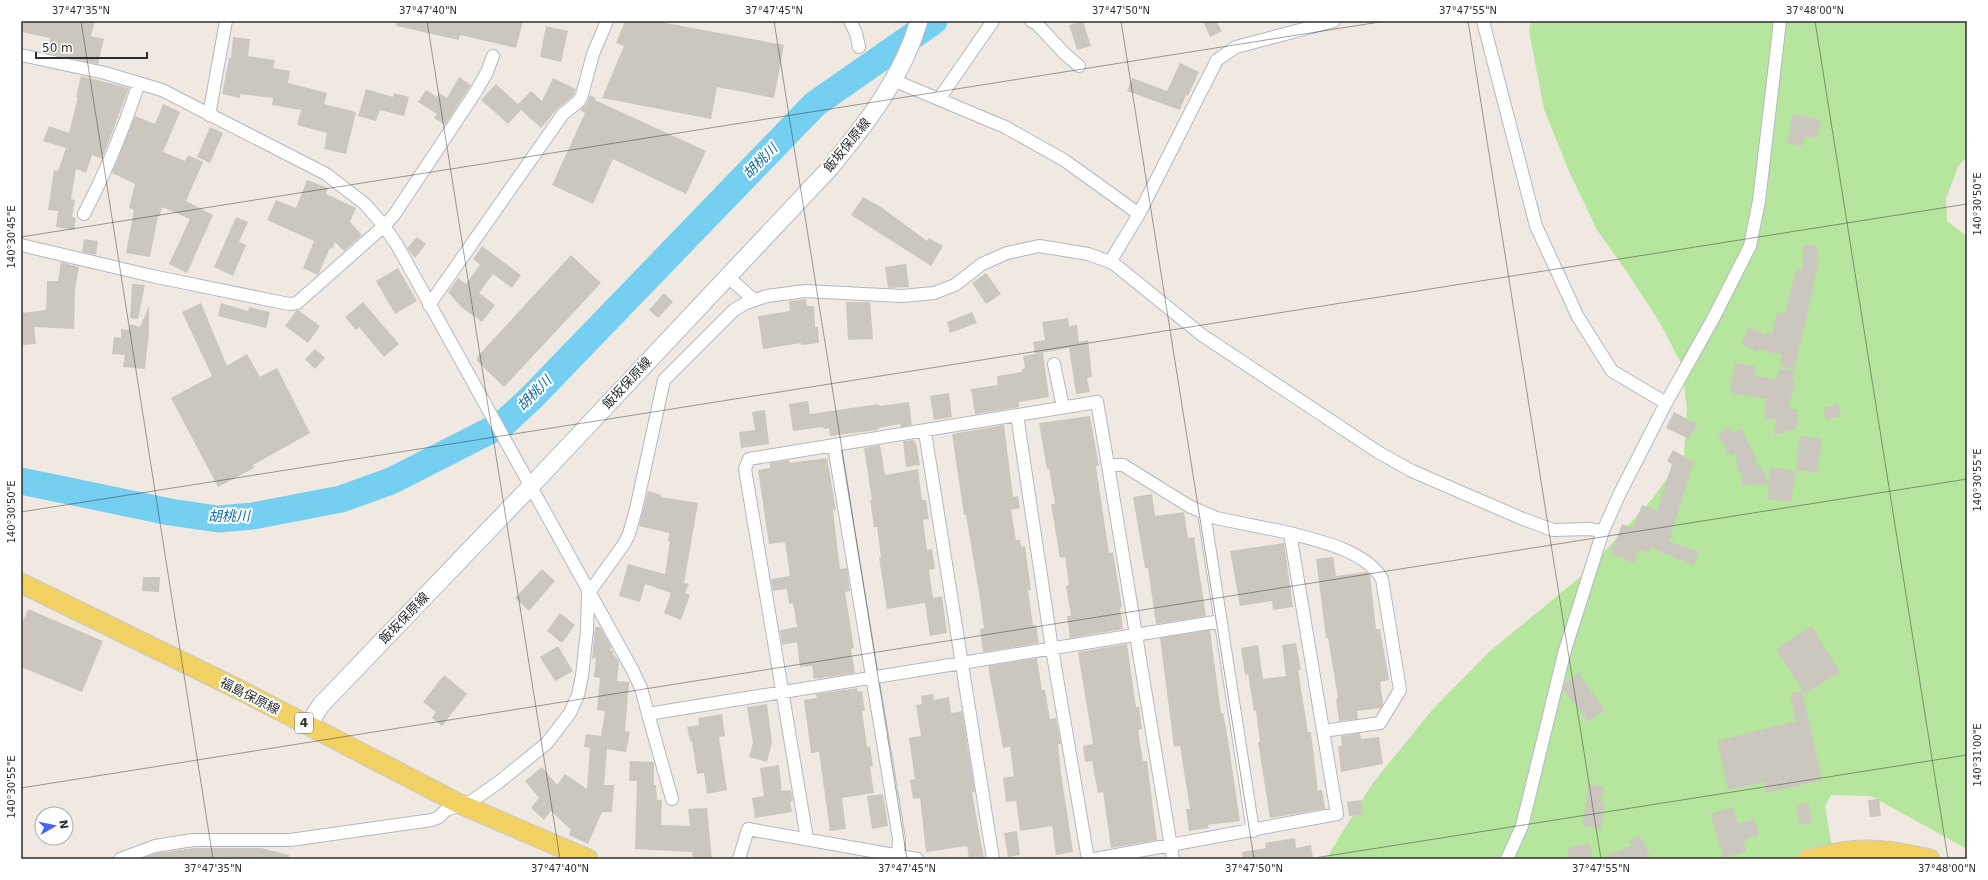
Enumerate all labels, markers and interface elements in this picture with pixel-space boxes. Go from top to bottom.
text: 37°47'35"N [52,5,110,16]
text: 37°47'40"N [399,5,457,16]
text: 37°47'45"N [745,5,803,16]
text: 37°47'50"N [1092,5,1150,16]
text: 37°47'55"N [1439,5,1497,16]
text: 37°48'00"N [1786,5,1844,16]
scale bar [36,34,147,60]
text: 50 m [42,41,73,55]
street label: 飯坂保原線 [821,115,873,175]
water label: 胡桃川 [740,139,782,182]
text: 140°30'50"E [1972,172,1983,236]
text: 140°30'45"E [6,205,17,269]
street label: 飯坂保原線 [599,354,655,412]
water label: 胡桃川 [514,371,556,414]
text: 140°30'55"E [1972,448,1983,512]
text: 140°30'50"E [6,480,17,544]
water label: 胡桃川 [208,508,252,524]
street label: 飯坂保原線 [376,589,432,647]
street label: 福島保原線 [218,675,282,717]
road number: 4 [295,713,313,733]
text: 140°31'00"E [1972,723,1983,787]
text: 140°30'55"E [6,755,17,819]
north arrow [34,806,74,846]
text: N [56,819,71,830]
text: 37°47'35"N [184,863,242,874]
text: 37°47'40"N [531,863,589,874]
text: 37°47'45"N [878,863,936,874]
text: 37°47'50"N [1225,863,1283,874]
text: 37°47'55"N [1572,863,1630,874]
text: 37°48'00"N [1918,863,1976,874]

